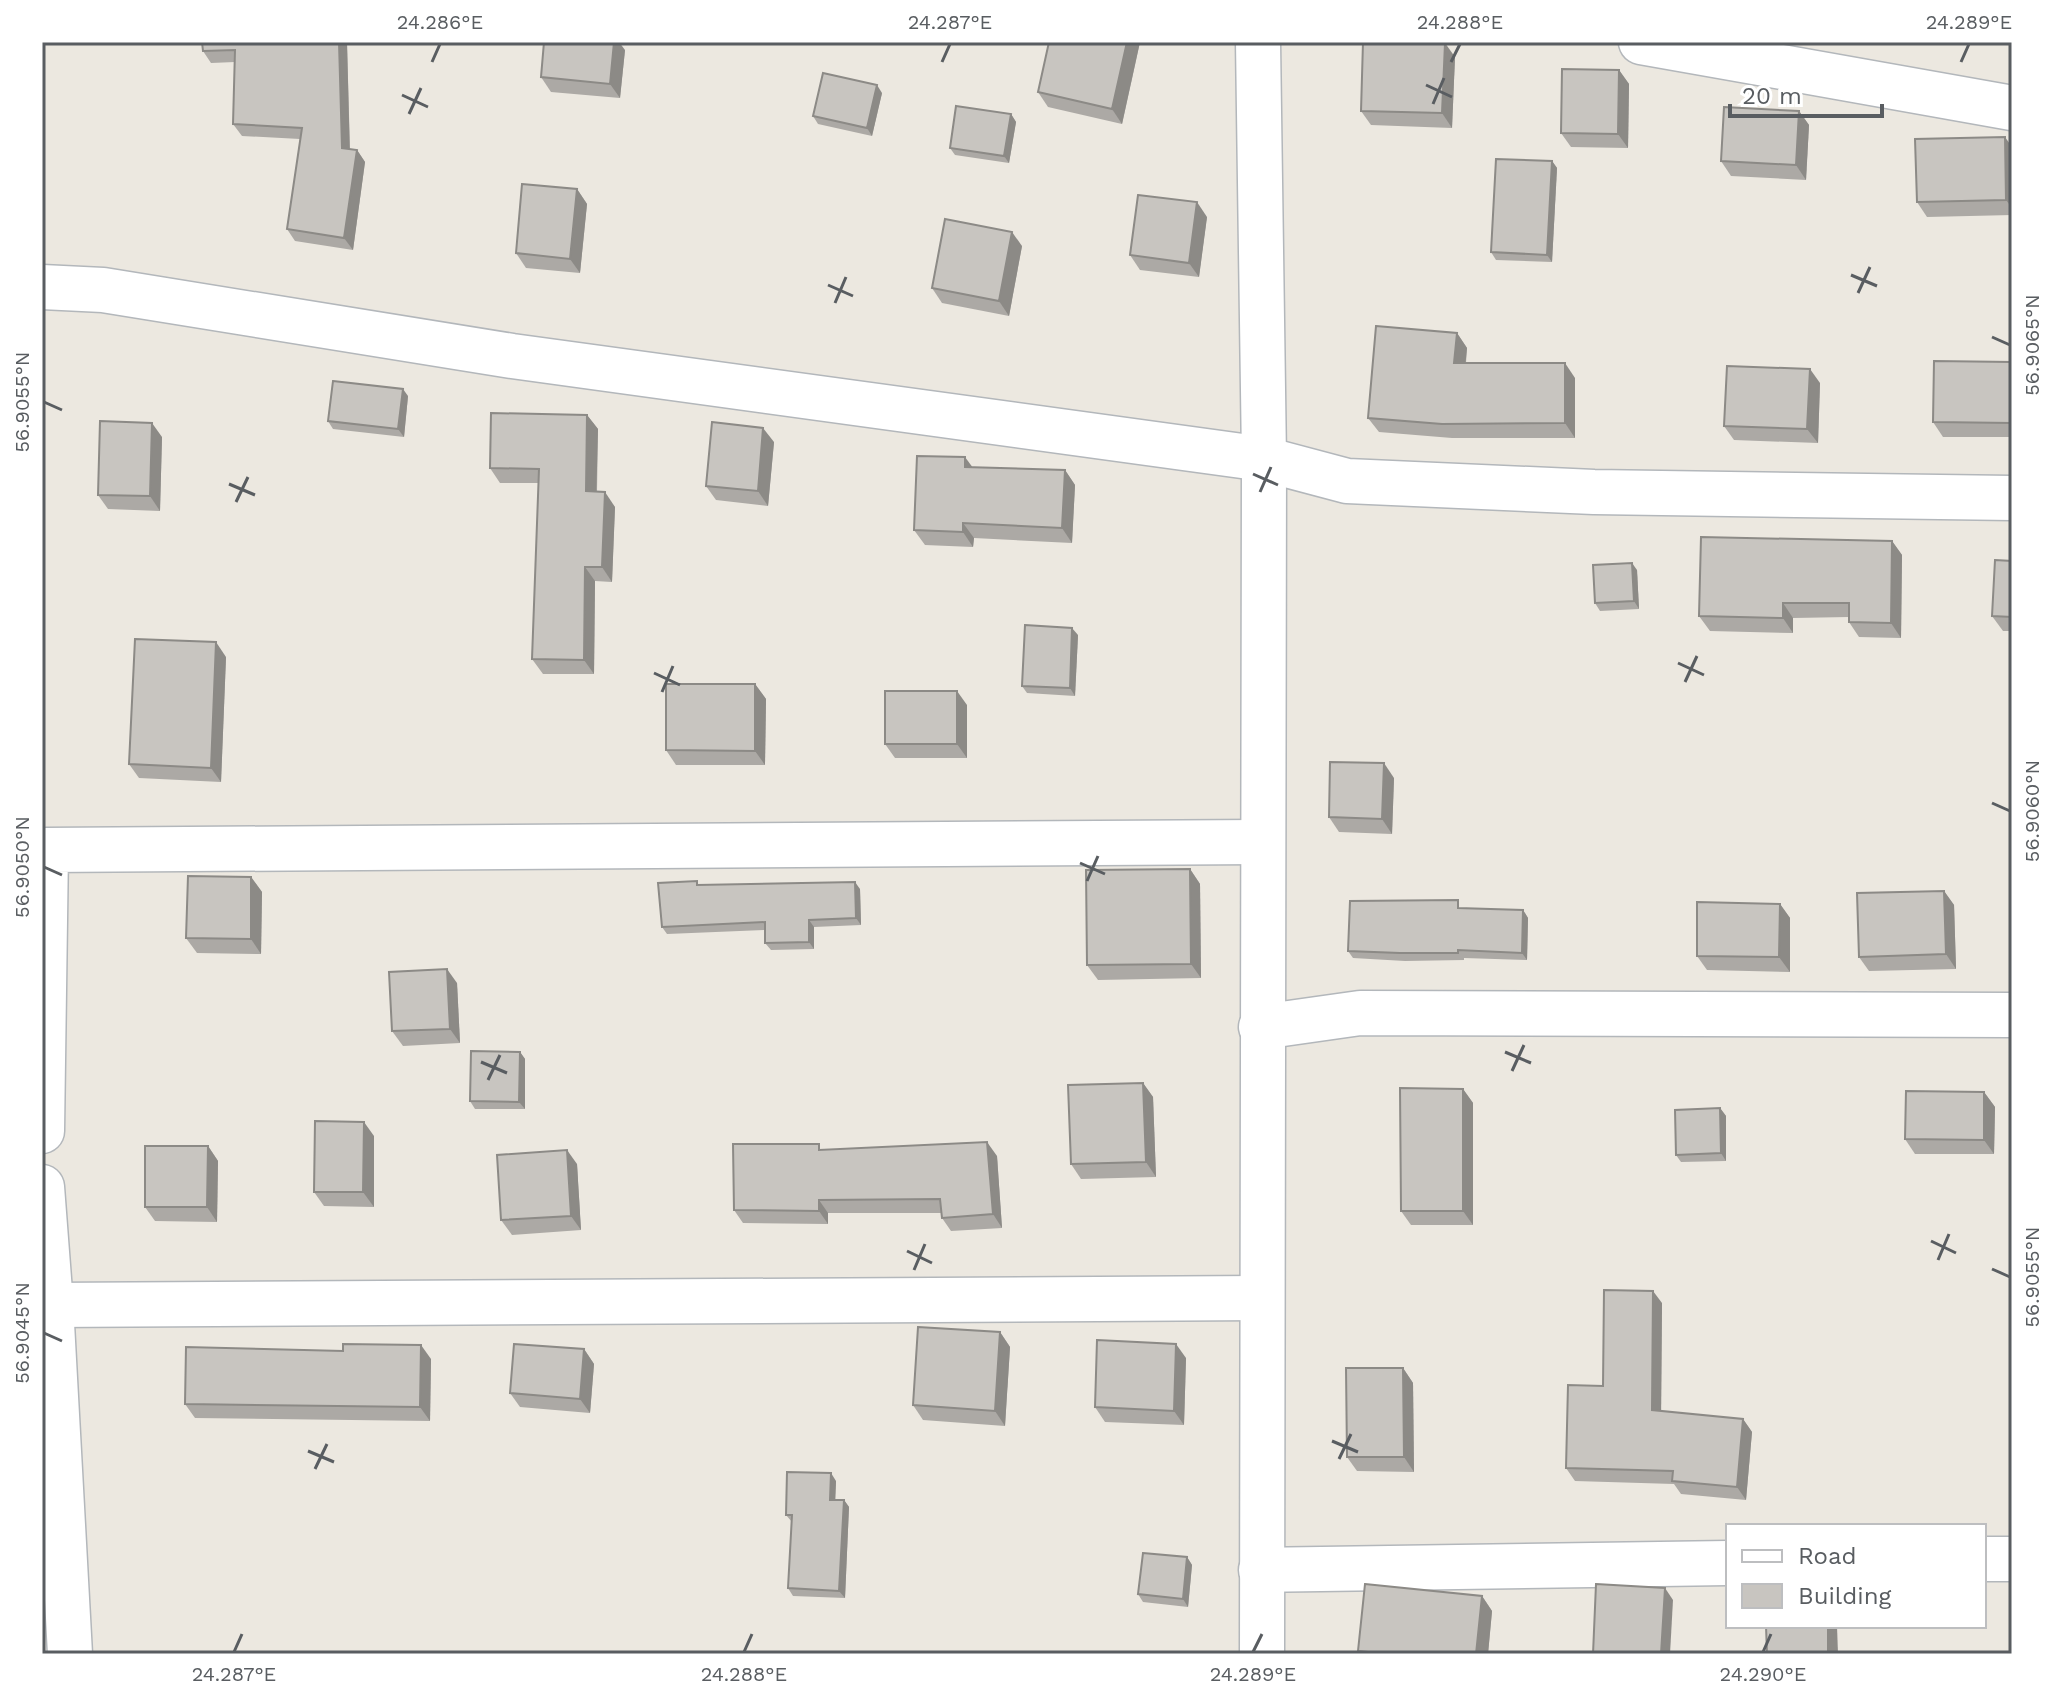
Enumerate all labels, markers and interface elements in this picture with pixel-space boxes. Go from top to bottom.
text: 24.286°E [397,10,483,34]
text: 24.287°E [908,10,992,34]
text: 24.288°E [1417,10,1503,34]
text: 24.289°E [1926,10,2012,34]
scale bar [1730,68,1882,118]
text: 20 m [1742,82,1802,110]
text: 56.9065°N [2020,294,2044,396]
text: 56.9055°N [10,351,34,453]
text: 56.9060°N [2020,760,2044,862]
text: 56.9050°N [10,816,34,918]
text: 56.9055°N [2020,1226,2044,1328]
text: 56.9045°N [10,1282,34,1384]
legend [1726,1524,1986,1628]
text: Road [1798,1542,1857,1570]
text: Building [1798,1582,1891,1610]
text: 24.287°E [192,1662,276,1686]
text: 24.288°E [701,1662,787,1686]
text: 24.289°E [1210,1662,1296,1686]
text: 24.290°E [1720,1662,1806,1686]

